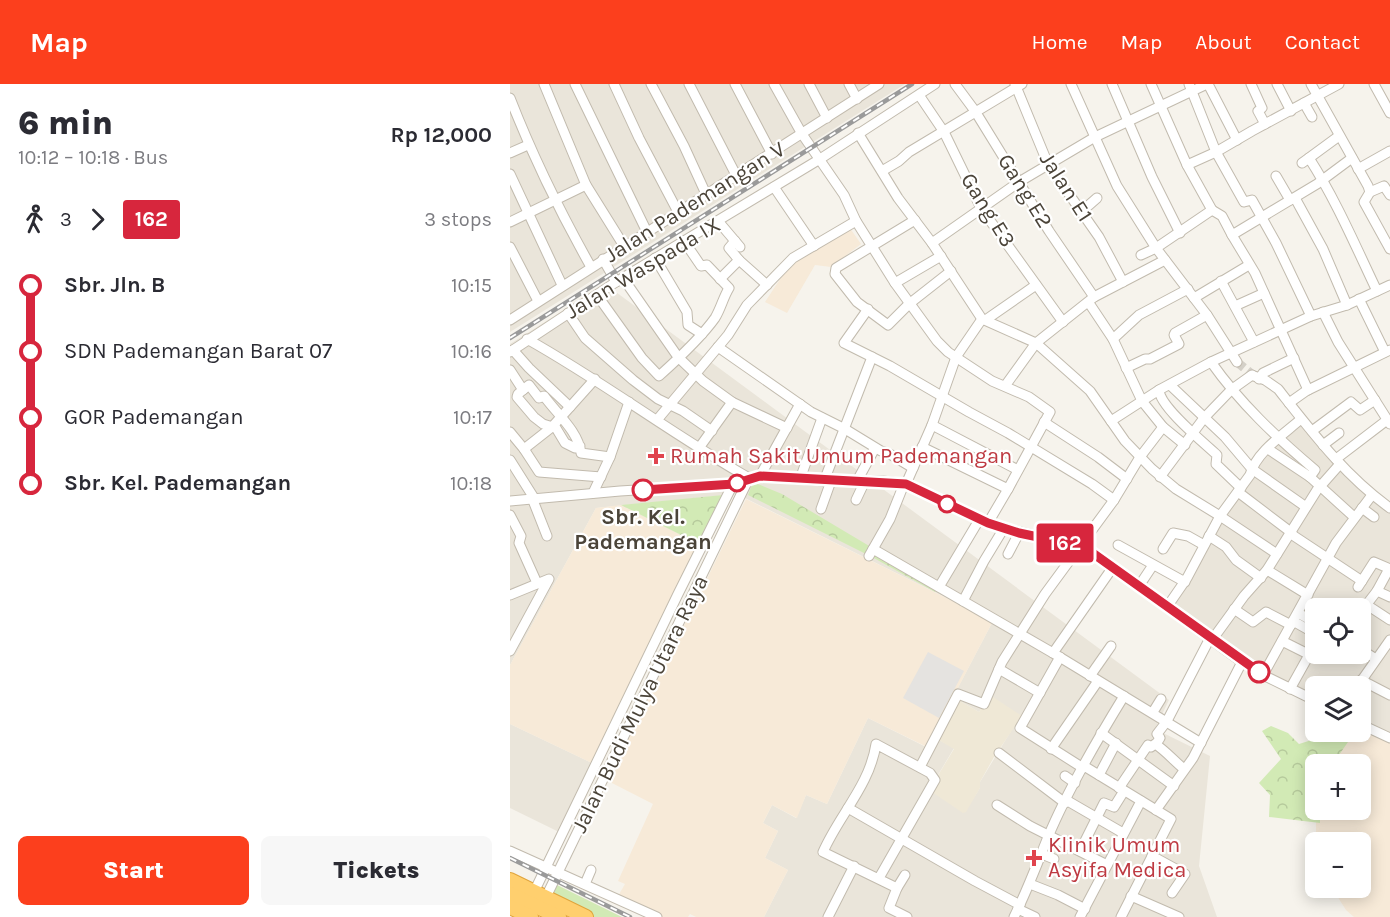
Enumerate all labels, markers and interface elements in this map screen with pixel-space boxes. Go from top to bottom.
text: Map [30,26,88,59]
text: Home [1032,30,1088,54]
text: Map [1121,30,1162,54]
text: About [1195,30,1252,54]
text: Contact [1285,30,1360,54]
text: 6 min [18,104,113,142]
text: Rp 12,000 [390,122,492,148]
street label: Jalan Pademangan V [600,136,790,268]
text: 10:12 – 10:18 · Bus [18,146,168,169]
street label: Jalan E1 [1034,147,1098,227]
street label: Gang E2 [992,149,1058,233]
street label: Gang E3 [955,168,1021,252]
icon: walk [18,203,51,236]
icon: forward [81,203,114,236]
text: 162 [135,207,168,231]
text: 3 [60,208,72,231]
text: 3 stops [424,208,492,231]
street label: Jalan Waspada IX [561,212,725,324]
text: Sbr. Jln. B [64,272,165,298]
text: 10:15 [451,274,492,297]
text: SDN Pademangan Barat 07 [64,338,332,364]
text: 10:16 [451,340,492,363]
text: GOR Pademangan [64,404,243,430]
text: 10:17 [453,406,492,429]
place label: Rumah Sakit Umum Pademangan [670,443,1012,469]
marker: Rumah Sakit Umum Pademangan [647,447,665,465]
text: Sbr. Kel. Pademangan [64,470,291,496]
text: 10:18 [450,472,492,495]
unlabelled marker [728,474,746,492]
marker: Sbr. Kel. Pademangan [632,479,654,501]
unlabelled marker [938,495,956,513]
place label: Sbr. Kel. Pademangan [574,504,712,555]
line badge: 162 [1030,524,1100,562]
text: 162 [1049,531,1081,555]
street label: Jalan Budi Mulya Utara Raya [566,571,714,837]
map controls [1305,598,1371,898]
button: locate [1305,598,1371,664]
unlabelled marker [1248,661,1270,683]
button: layers [1305,676,1371,742]
button: + [1305,754,1371,820]
place label: Klinik Umum Asyifa Medica [1048,832,1186,883]
button: − [1305,832,1371,898]
button: Start [18,836,249,905]
button: Tickets [261,836,492,905]
marker: Klinik Umum Asyifa Medica [1025,849,1043,867]

